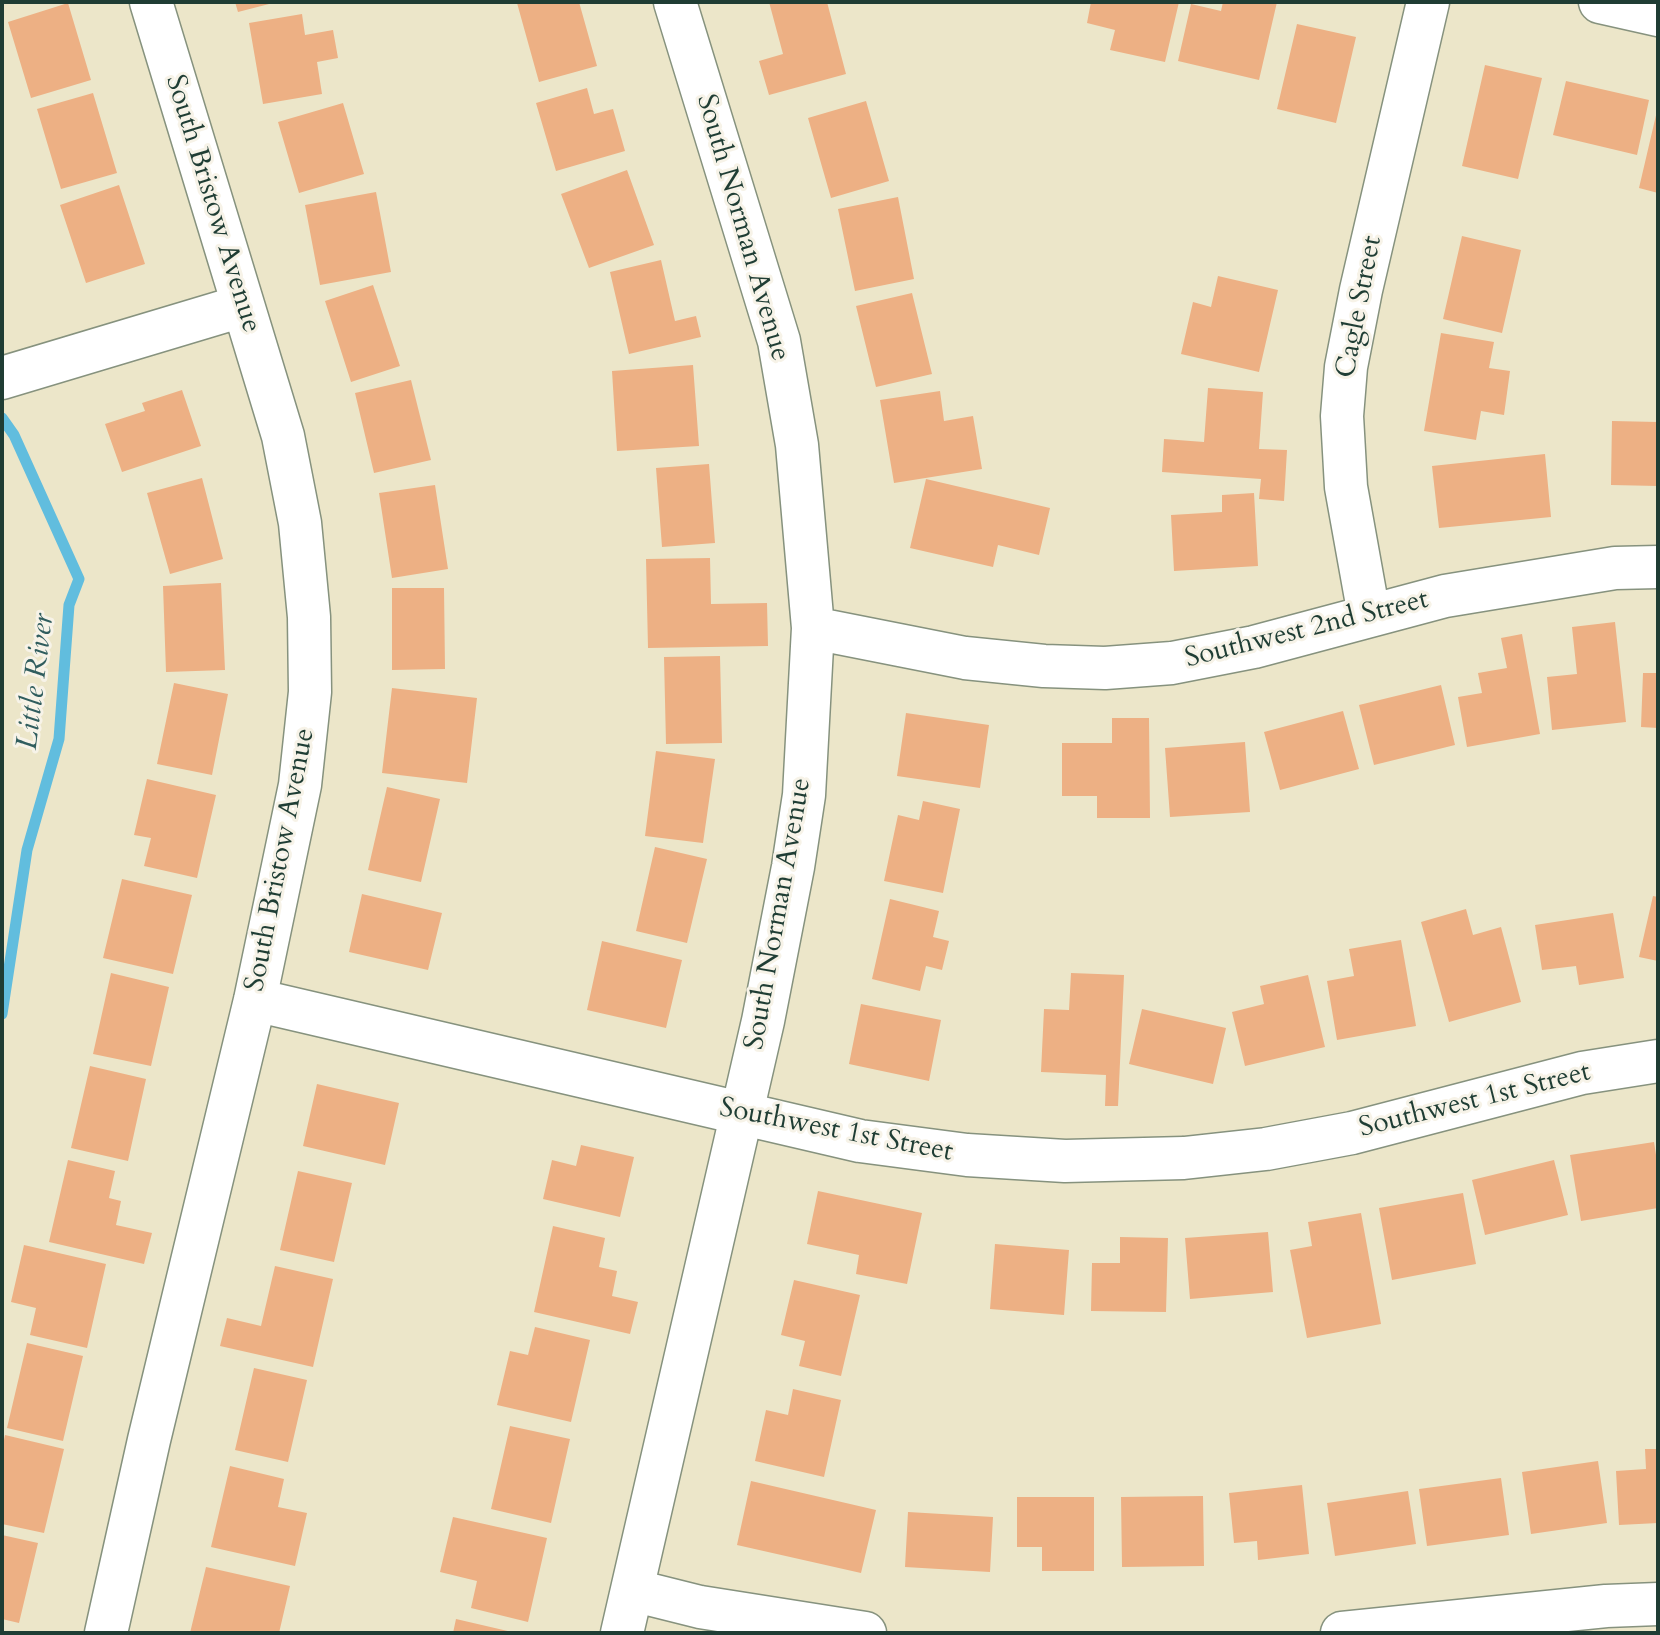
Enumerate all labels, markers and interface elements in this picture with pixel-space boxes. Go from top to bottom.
street label: South Bristow Avenue [157,71,267,337]
street label: South Norman Avenue [688,91,796,365]
street label: Cagle Street [1330,233,1390,381]
street label: Southwest 2nd Street [1182,583,1432,677]
water label: Little River [11,612,63,752]
street label: South Bristow Avenue [239,726,323,994]
street label: South Norman Avenue [739,775,819,1053]
street label: Southwest 1st Street [1356,1056,1594,1146]
street label: Southwest 1st Street [716,1092,956,1170]

